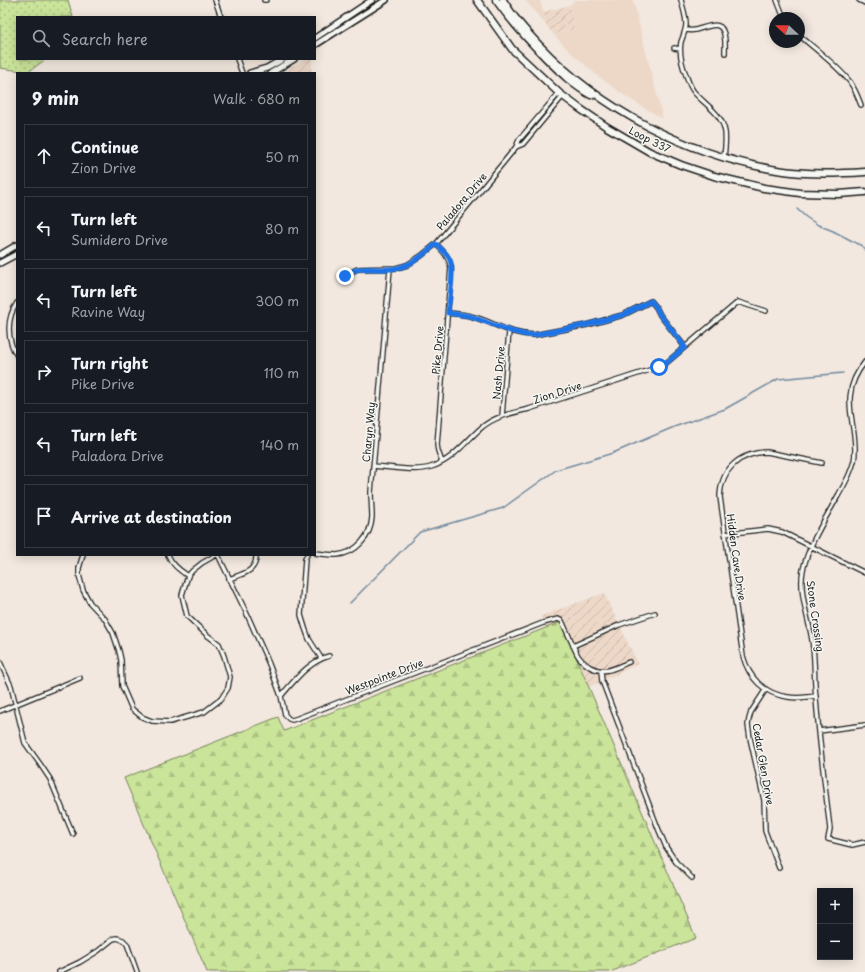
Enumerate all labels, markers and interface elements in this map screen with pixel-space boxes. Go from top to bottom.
north arrow [769,12,805,48]
search box [16,16,316,60]
icon: search [30,27,52,49]
text: Search here [62,27,148,50]
text: 9 min [32,85,79,111]
text: Walk · 680 m [213,89,300,108]
street label: Loop 337 [627,122,674,156]
text: Continue [71,135,139,158]
icon: ahead [33,145,55,167]
text: 50 m [265,147,299,166]
text: Zion Drive [71,158,136,177]
street label: Paladora Drive [432,168,490,233]
text: Turn left [71,207,137,230]
icon: left [33,217,55,239]
text: 80 m [265,219,299,238]
text: Sumidero Drive [71,230,168,249]
route end [336,267,354,285]
text: Turn left [71,279,137,302]
icon: left [33,289,55,311]
text: 300 m [255,291,299,310]
text: Ravine Way [71,302,145,321]
street label: Pike Drive [427,325,447,375]
street label: Nash Drive [488,346,508,400]
text: Turn right [71,351,148,374]
route start [650,358,668,376]
icon: right [33,361,55,383]
text: 110 m [264,363,299,382]
text: Pike Drive [71,374,134,393]
street label: Zion Drive [531,377,583,407]
street label: Charyn Way [358,401,378,463]
text: Turn left [71,423,137,446]
icon: left [33,433,55,455]
text: 140 m [260,435,299,454]
text: Paladora Drive [71,446,164,465]
icon: arrive [33,505,55,527]
text: Arrive at destination [71,505,232,528]
street label: Hidden Cave Drive [723,512,751,602]
street label: Stone Crossing [804,579,828,653]
street label: Westpointe Drive [343,654,425,698]
street label: Cedar Glen Drive [749,722,779,806]
map controls [817,888,853,960]
button: + [817,888,853,924]
button: − [817,924,853,960]

